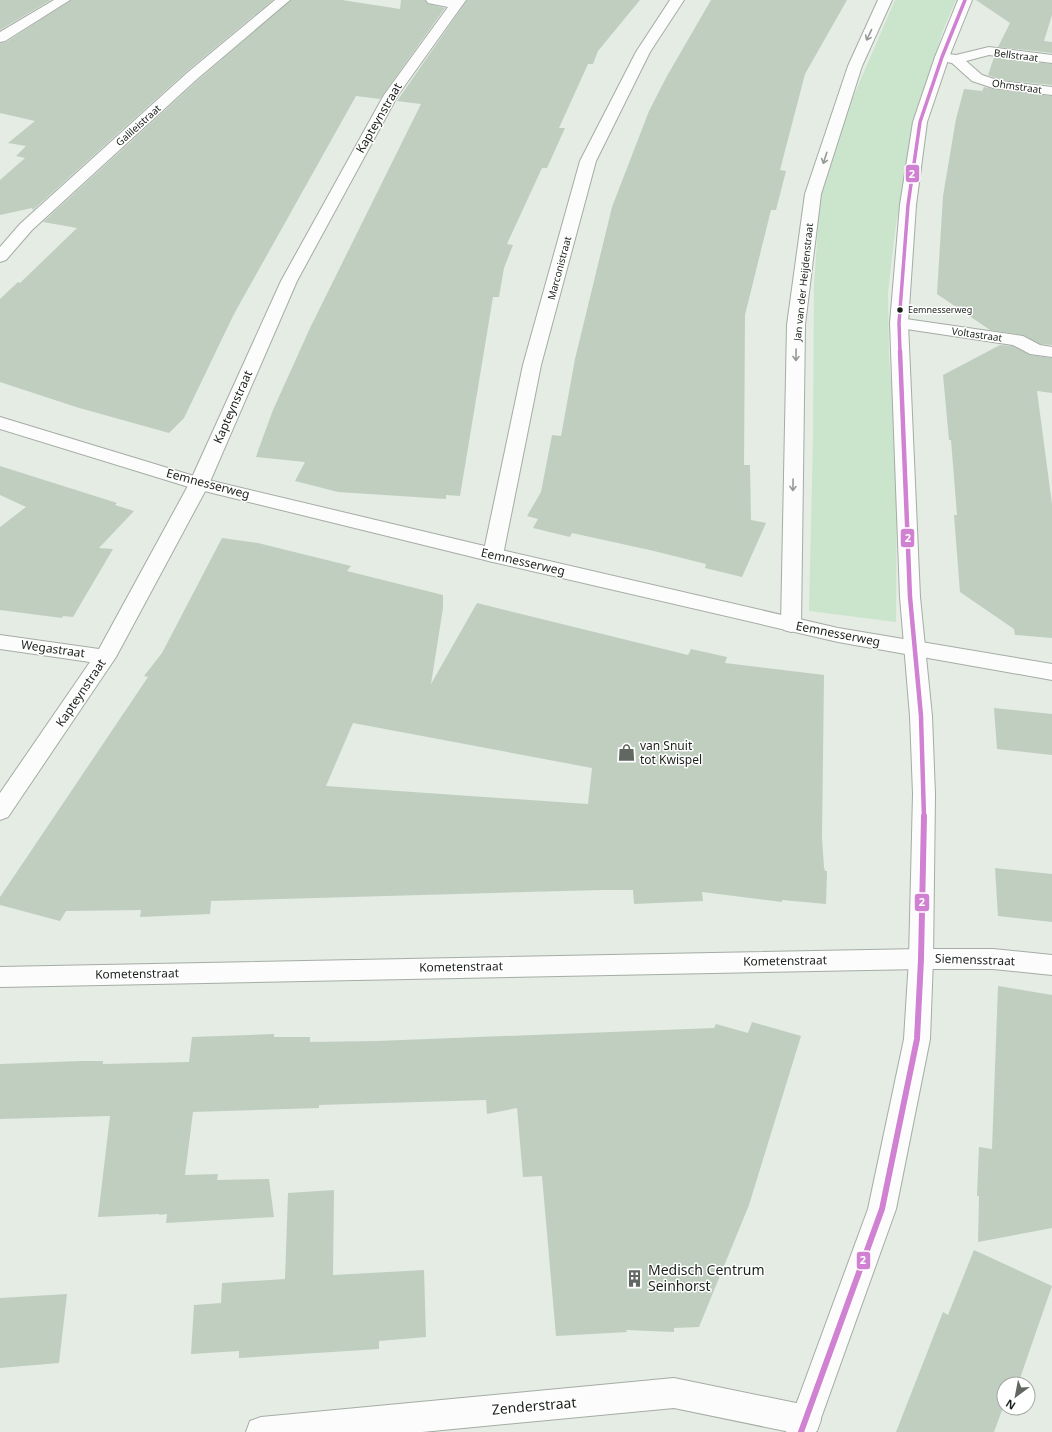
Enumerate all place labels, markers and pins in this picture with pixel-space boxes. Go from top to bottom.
place label: Eemnesserweg [908,303,972,316]
marker: Eemnesserweg [895,305,905,315]
place label: van Snuit tot Kwispel [640,737,702,768]
shop icon: van Snuit tot Kwispel [617,743,637,763]
place label: Medisch Centrum Seinhorst [648,1260,765,1295]
building icon: Medisch Centrum Seinhorst [625,1268,645,1288]

